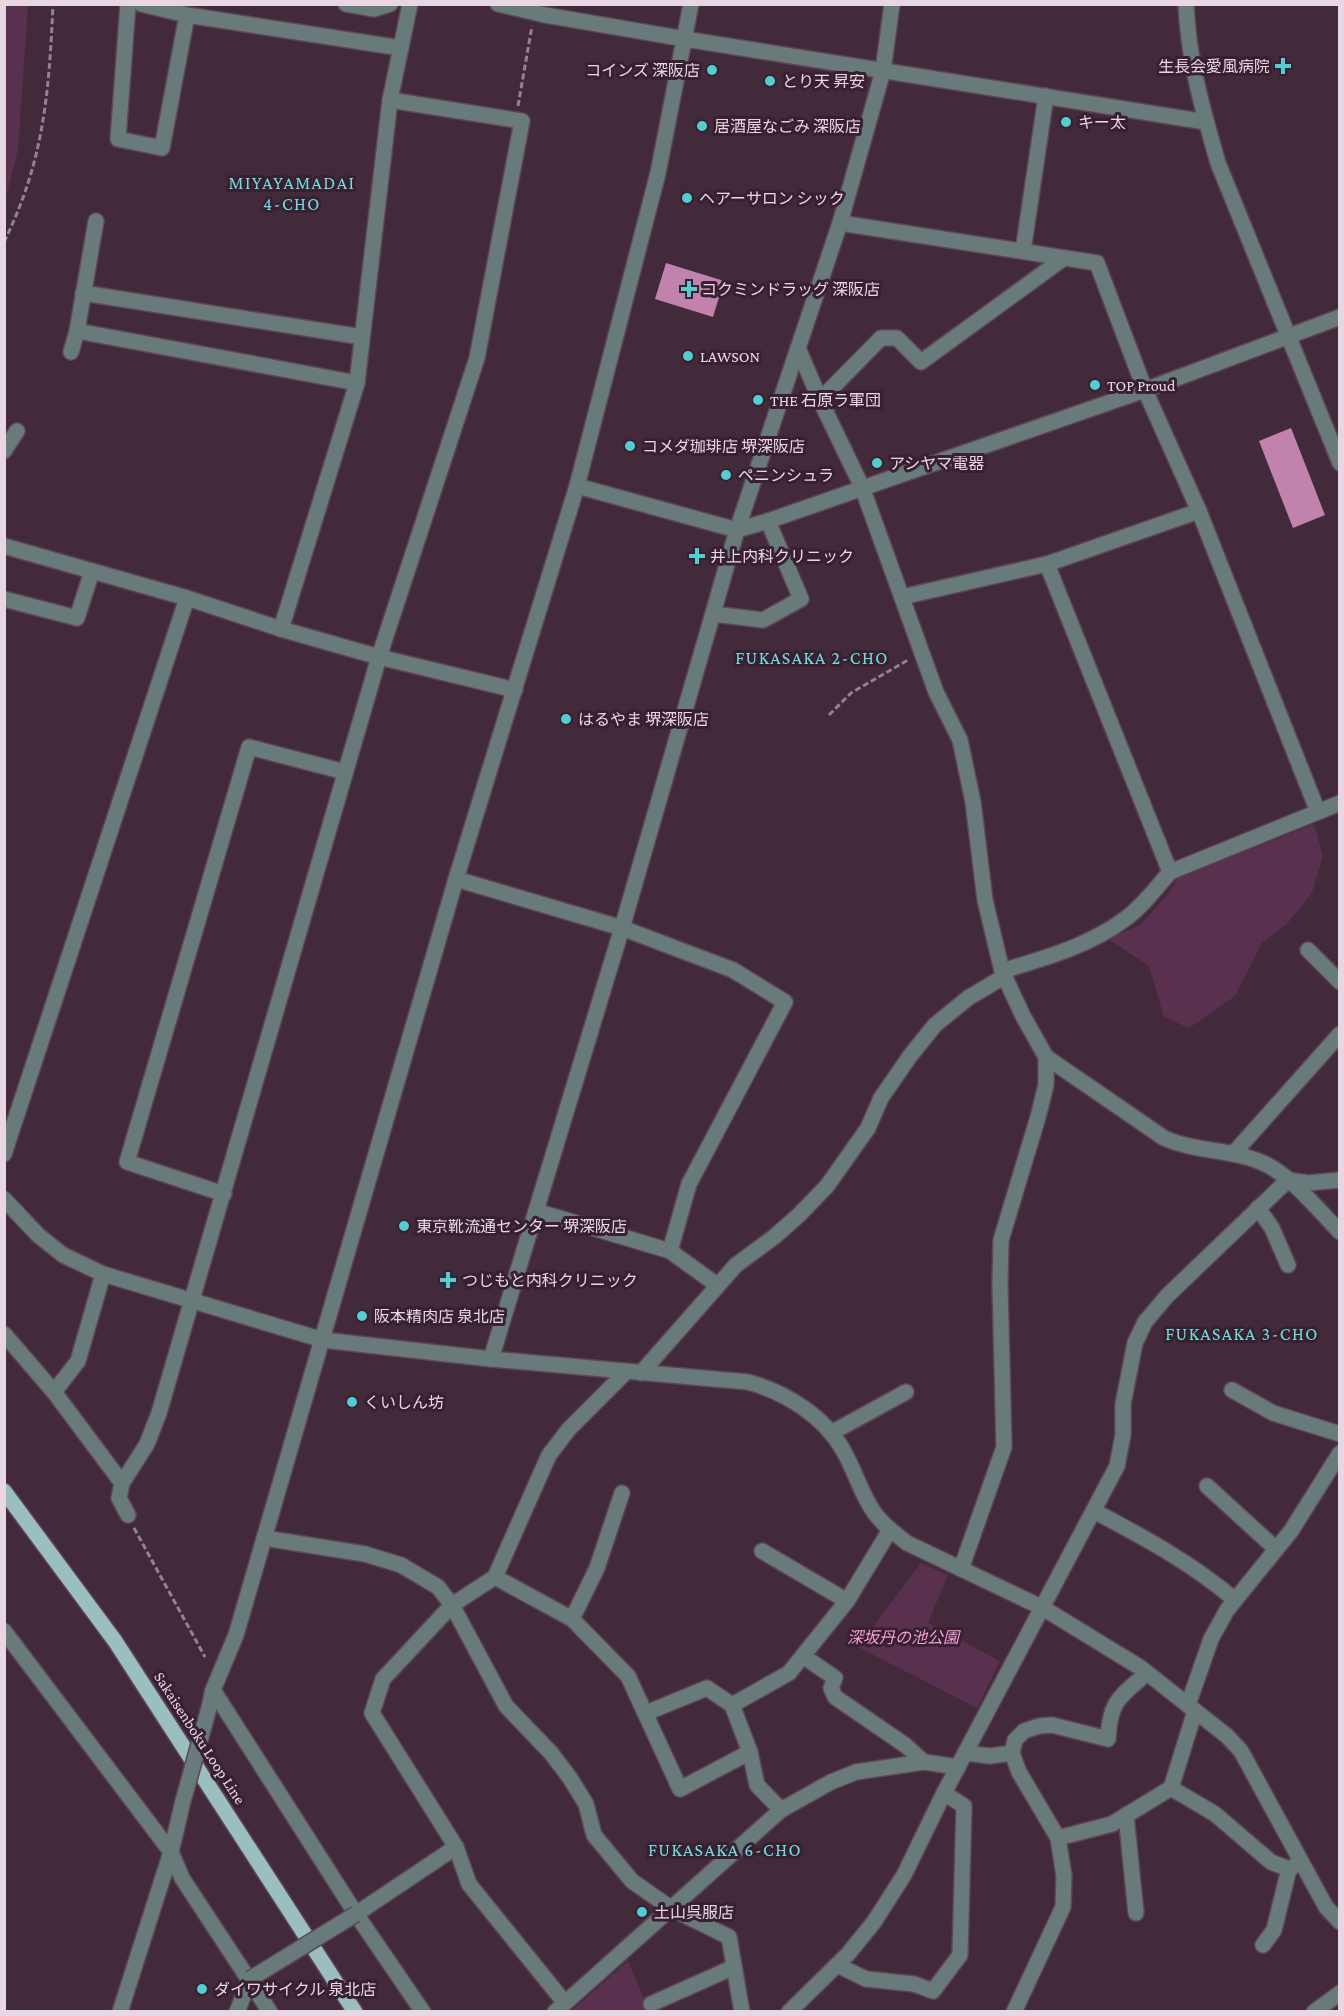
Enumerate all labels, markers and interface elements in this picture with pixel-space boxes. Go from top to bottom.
marker: 生長会愛風病院 [1274,57,1292,75]
place label: 生長会愛風病院 [1158,58,1270,75]
place label: コインズ 深阪店 [585,62,700,79]
marker: コインズ 深阪店 [705,63,719,77]
place label: とり天 昇安 [782,73,865,90]
marker: とり天 昇安 [763,74,777,88]
place label: キー太 [1078,114,1126,131]
marker: キー太 [1059,115,1073,129]
place label: 居酒屋なごみ 深阪店 [714,118,861,135]
marker: 居酒屋なごみ 深阪店 [695,119,709,133]
district label: MIYAYAMADAI 4-CHO [229,173,355,214]
place label: ヘアーサロン シック [699,190,845,207]
marker: ヘアーサロン シック [680,191,694,205]
place label: コクミンドラッグ 深阪店 [701,281,880,298]
marker: コクミンドラッグ 深阪店 [682,282,696,296]
place label: LAWSON [700,348,760,365]
marker: LAWSON [681,349,695,363]
place label: TOP Proud [1107,377,1176,394]
marker: TOP Proud [1088,378,1102,392]
place label: THE 石原ラ軍団 [770,392,881,409]
marker: THE 石原ラ軍団 [751,393,765,407]
place label: コメダ珈琲店 堺深阪店 [642,438,805,455]
marker: コメダ珈琲店 堺深阪店 [623,439,637,453]
place label: アシヤマ電器 [889,455,984,472]
marker: アシヤマ電器 [870,456,884,470]
place label: ペニンシュラ [738,467,834,484]
marker: ペニンシュラ [719,468,733,482]
marker: 井上内科クリニック [688,547,706,565]
place label: 井上内科クリニック [710,548,854,565]
district label: FUKASAKA 2-CHO [735,648,889,668]
place label: はるやま 堺深阪店 [578,711,709,728]
marker: はるやま 堺深阪店 [559,712,573,726]
place label: 東京靴流通センター 堺深阪店 [416,1218,627,1235]
marker: 東京靴流通センター 堺深阪店 [397,1219,411,1233]
marker: つじもと内科クリニック [439,1271,457,1289]
place label: つじもと内科クリニック [462,1272,638,1289]
place label: 阪本精肉店 泉北店 [374,1308,505,1325]
marker: 阪本精肉店 泉北店 [355,1309,369,1323]
district label: FUKASAKA 3-CHO [1165,1324,1319,1344]
place label: くいしん坊 [364,1394,444,1411]
marker: くいしん坊 [345,1395,359,1409]
park label: 深坂丹の池公園 [847,1629,961,1646]
street label: Sakaisenboku Loop Line [150,1669,249,1808]
district label: FUKASAKA 6-CHO [648,1840,802,1860]
place label: 土山呉服店 [654,1904,734,1921]
marker: 土山呉服店 [635,1905,649,1919]
place label: ダイワサイクル 泉北店 [214,1981,376,1998]
marker: ダイワサイクル 泉北店 [195,1982,209,1996]

